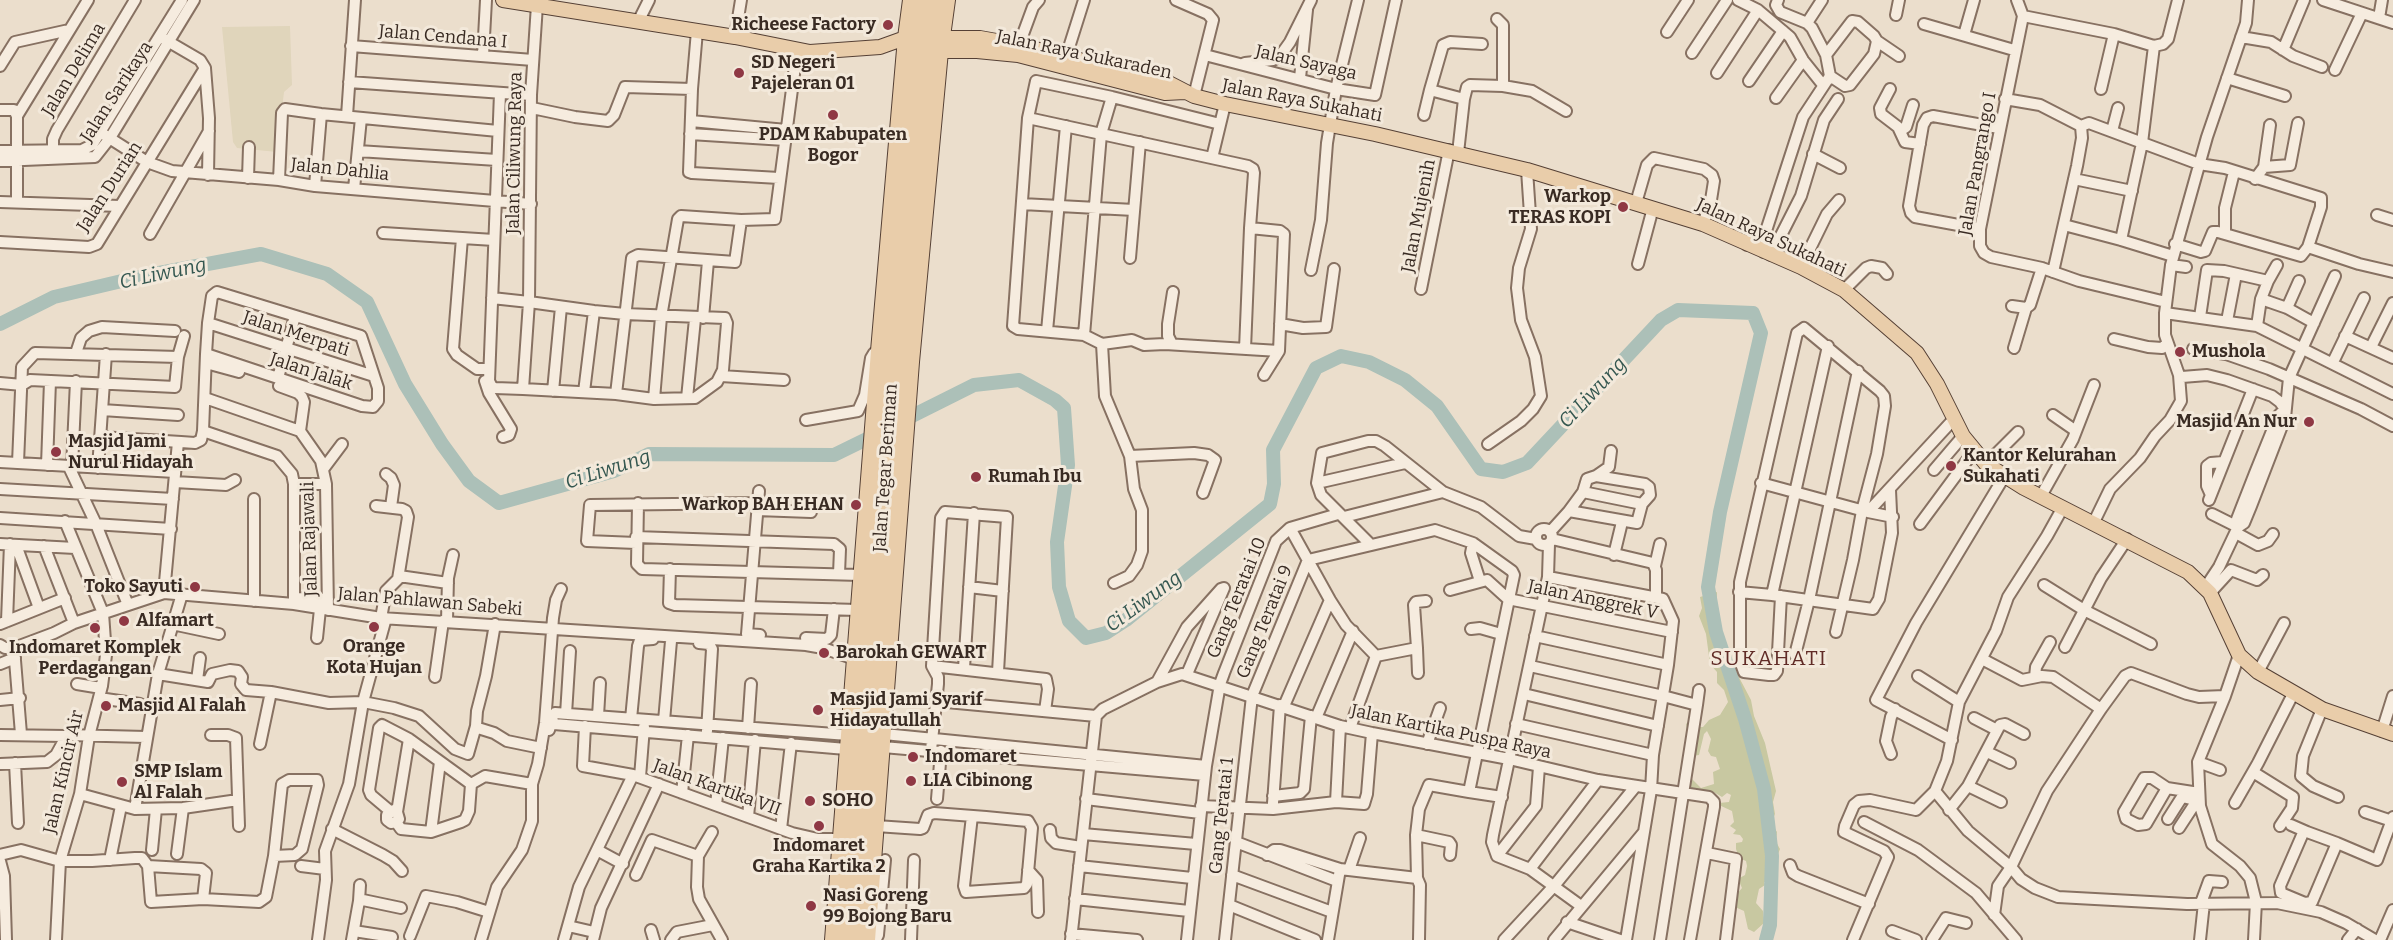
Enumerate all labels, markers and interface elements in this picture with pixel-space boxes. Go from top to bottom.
place label: Richeese Factory [731,14,876,36]
marker: Richeese Factory [881,18,895,32]
street label: Jalan Delima [38,19,110,121]
street label: Jalan Cendana I [378,21,508,53]
street label: Jalan Raya Sukaraden [994,26,1174,84]
street label: Jalan Sarikaya [76,37,158,147]
street label: Jalan Sayaga [1253,41,1359,85]
place label: SD Negeri Pajeleran 01 [751,52,854,94]
marker: SD Negeri Pajeleran 01 [732,66,746,80]
street label: Jalan Ciliwung Raya [503,72,527,234]
street label: Jalan Raya Sukahati [1220,75,1384,127]
street label: Jalan Pangrango I [1955,91,2001,237]
marker: PDAM Kabupaten Bogor [826,108,840,122]
place label: PDAM Kabupaten Bogor [759,124,907,166]
street label: Jalan Durian [73,138,147,236]
street label: Jalan Dahlia [290,154,390,186]
street label: Jalan Mujenih [1397,157,1441,275]
place label: Warkop TERAS KOPI [1508,186,1611,228]
street label: Jalan Raya Sukahati [1693,194,1849,282]
marker: Warkop TERAS KOPI [1616,200,1630,214]
water label: Ci Liwung [117,253,209,295]
street label: Jalan Merpati [240,307,352,361]
place label: Mushola [2192,341,2265,363]
marker: Mushola [2173,345,2187,359]
street label: Jalan Jalak [267,349,355,395]
water label: Ci Liwung [1554,353,1632,433]
street label: Jalan Tegar Beriman [869,383,903,553]
place label: Masjid An Nur [2176,411,2297,433]
marker: Masjid An Nur [2302,415,2316,429]
place label: Masjid Jami Nurul Hidayah [68,431,193,474]
marker: Masjid Jami Nurul Hidayah [49,445,63,459]
water label: Ci Liwung [562,445,654,495]
place label: Kantor Kelurahan Sukahati [1963,445,2116,488]
marker: Kantor Kelurahan Sukahati [1944,459,1958,473]
place label: Rumah Ibu [988,466,1082,488]
marker: Rumah Ibu [969,470,983,484]
street label: Jalan Rajawali [297,481,323,597]
place label: Warkop BAH EHAN [682,494,844,516]
marker: Warkop BAH EHAN [849,498,863,512]
street label: Gang Teratai 10 [1203,534,1271,662]
street label: Gang Teratai 9 [1232,562,1298,682]
water label: Ci Liwung [1101,566,1187,638]
place label: Toko Sayuti [84,576,183,598]
street label: Jalan Anggrek V [1526,576,1660,624]
marker: Toko Sayuti [188,580,202,594]
street label: Jalan Pahlawan Sabeki [337,583,523,621]
place label: Alfamart [136,610,214,632]
marker: Alfamart [117,614,131,628]
marker: Orange Kota Hujan [367,620,381,634]
marker: Indomaret Komplek Perdagangan [88,621,102,635]
place label: Orange Kota Hujan [326,636,422,678]
place label: Indomaret Komplek Perdagangan [9,637,181,680]
place label: Barokah GEWART [836,642,986,664]
marker: Barokah GEWART [817,646,831,660]
district label: SUKAHATI [1710,646,1828,672]
place label: Masjid Jami Syarif Hidayatullah [830,689,982,732]
place label: Masjid Al Falah [118,695,246,717]
marker: Masjid Al Falah [99,699,113,713]
street label: Jalan Kartika Puspa Raya [1349,700,1553,764]
marker: Masjid Jami Syarif Hidayatullah [811,703,825,717]
street label: Jalan Kincir Air [39,708,89,836]
place label: Indomaret [925,746,1017,768]
marker: Indomaret [906,750,920,764]
street label: Jalan Kartika VII [650,755,784,821]
street label: Gang Teratai 1 [1205,757,1239,875]
place label: SMP Islam Al Falah [134,761,222,804]
place label: LIA Cibinong [923,770,1032,792]
marker: LIA Cibinong [904,774,918,788]
marker: SMP Islam Al Falah [115,775,129,789]
place label: SOHO [822,790,873,812]
marker: SOHO [803,794,817,808]
marker: Indomaret Graha Kartika 2 [812,819,826,833]
place label: Indomaret Graha Kartika 2 [752,835,886,878]
place label: Nasi Goreng 99 Bojong Baru [823,885,952,928]
marker: Nasi Goreng 99 Bojong Baru [804,899,818,913]

